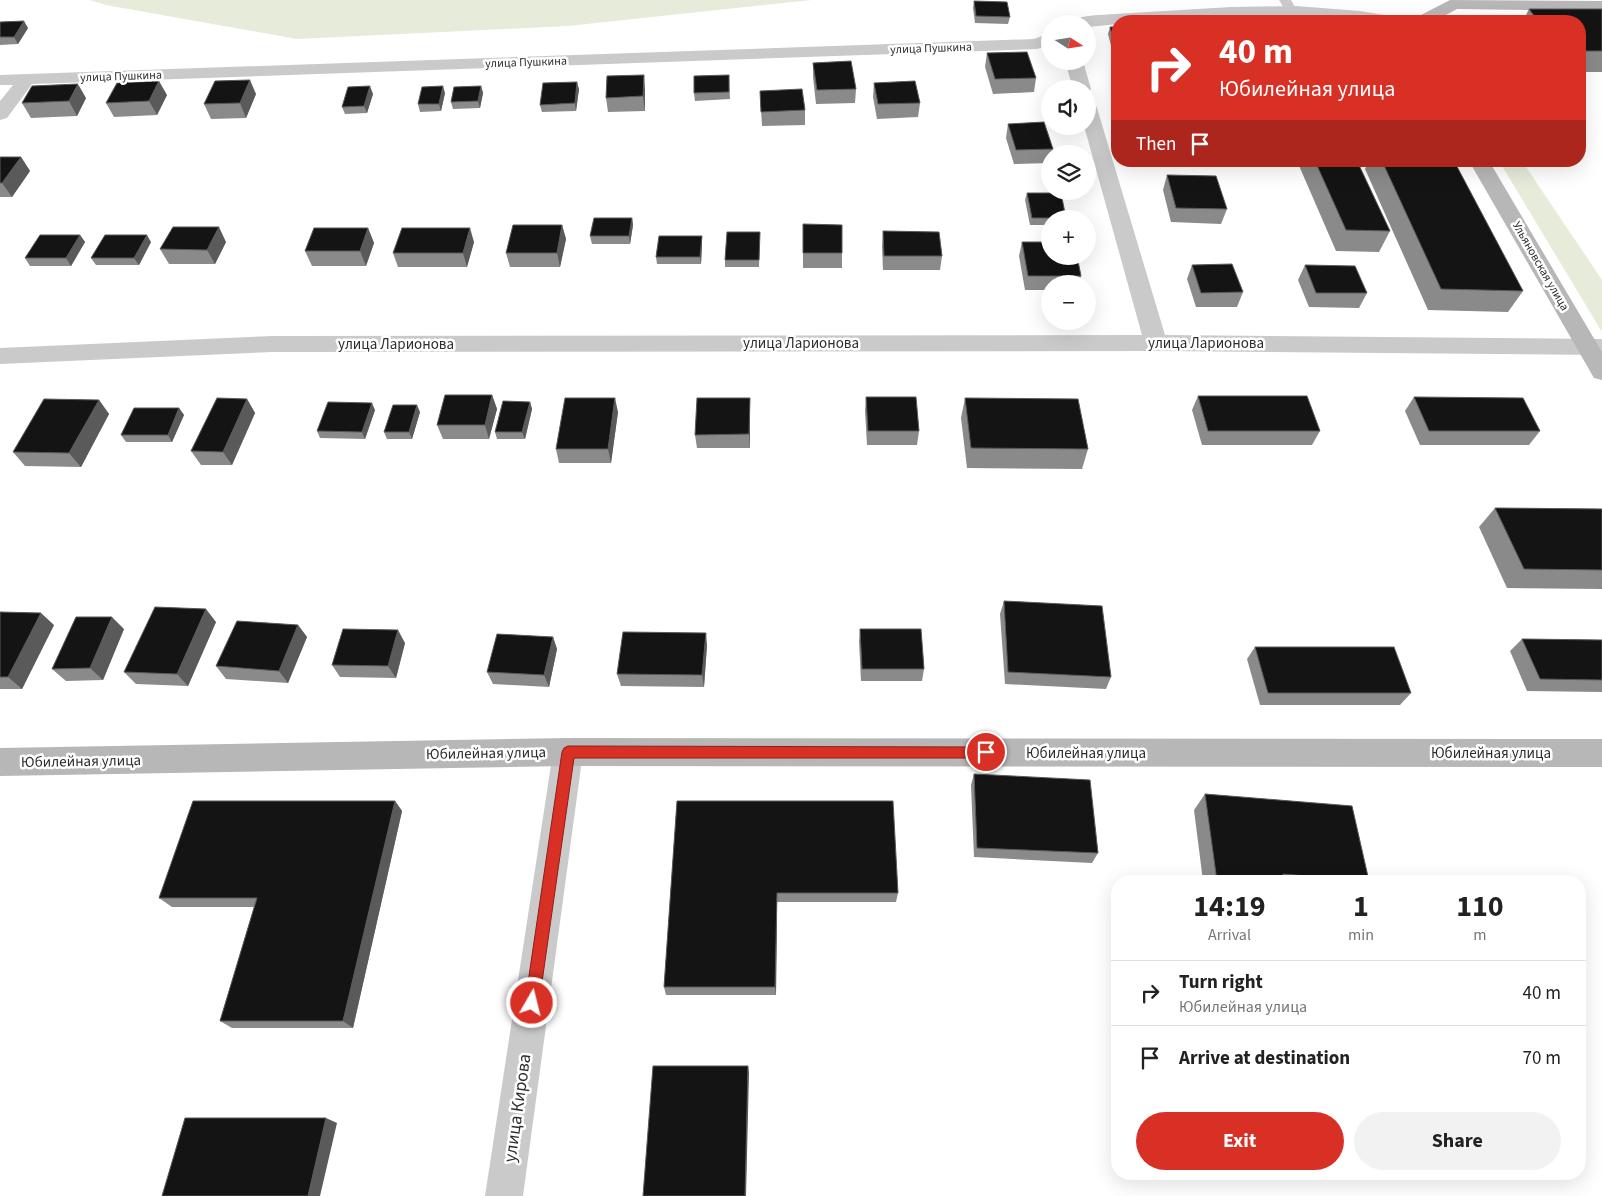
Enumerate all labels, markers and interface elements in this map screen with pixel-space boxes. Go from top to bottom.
north arrow [1041,15,1096,70]
map controls [1041,15,1096,330]
text: 40 m [1219,27,1293,77]
icon: right [1136,35,1201,100]
street label: улица Пушкина [890,39,972,58]
street label: улица Пушкина [485,53,567,72]
street label: улица Пушкина [80,67,162,86]
text: Юбилейная улица [1219,73,1395,105]
button: sound [1041,80,1096,135]
icon: arrive [1186,130,1214,158]
text: Then [1136,131,1176,158]
button: layers [1041,145,1096,200]
button: + [1041,210,1096,265]
street label: Ульяновская улица [1508,219,1573,314]
button: − [1041,275,1096,330]
street label: улица Ларионова [743,333,859,354]
street label: улица Ларионова [1148,333,1264,354]
street label: улица Ларионова [338,334,454,355]
pin [965,731,1007,773]
icon: arrive [972,738,1000,766]
street label: Юбилейная улица [426,742,546,765]
street label: Юбилейная улица [1026,743,1146,764]
street label: Юбилейная улица [1431,743,1551,764]
street label: Юбилейная улица [21,750,141,773]
text: 14:19 [1193,885,1266,928]
text: 1 [1353,885,1369,928]
text: 110 [1456,885,1504,928]
text: Arrival [1208,924,1251,946]
text: min [1348,924,1374,946]
text: m [1473,924,1487,946]
text: Turn right [1179,969,1263,996]
position arrow [505,976,557,1028]
icon: right [1136,979,1164,1007]
text: 40 m [1523,980,1561,1007]
text: Юбилейная улица [1179,996,1307,1018]
icon: arrive [1136,1044,1164,1072]
text: Arrive at destination [1179,1045,1350,1072]
text: 70 m [1523,1045,1561,1072]
street label: улица Кирова [498,1052,537,1164]
button: Exit [1136,1112,1344,1170]
button: Share [1354,1112,1561,1170]

